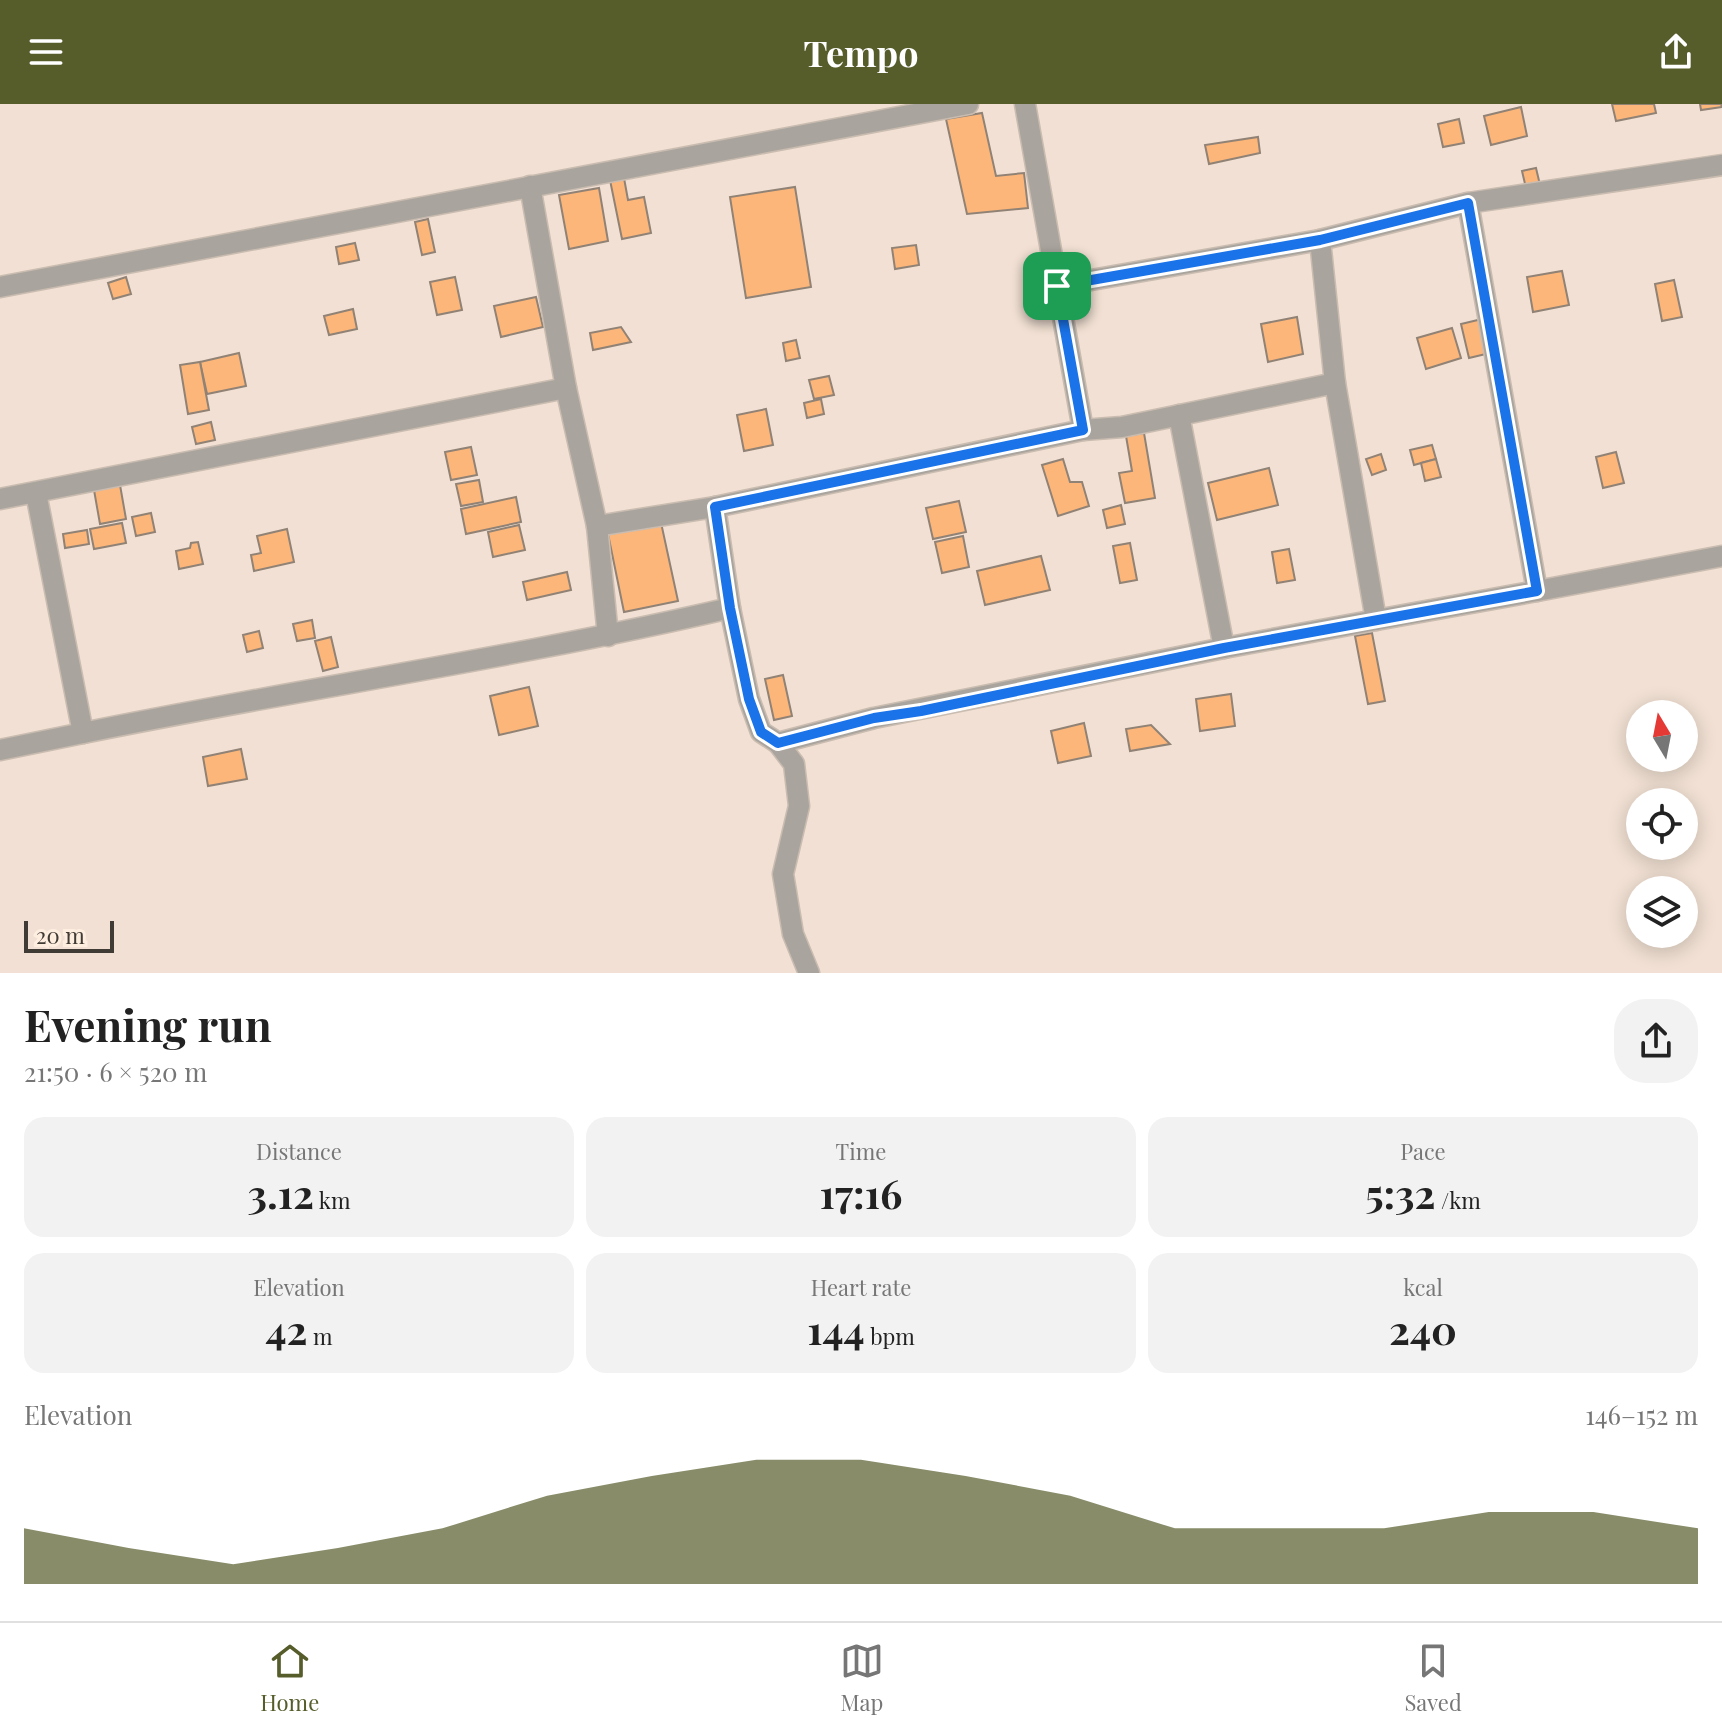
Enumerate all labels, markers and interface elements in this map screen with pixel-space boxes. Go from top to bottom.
text: Tempo [803,28,919,76]
icon: menu [24,30,68,74]
icon: share [1654,30,1698,74]
pin [1023,252,1091,320]
icon: arrive [1035,264,1079,308]
north arrow [1626,700,1698,772]
map controls [1626,700,1698,948]
button: locate [1626,788,1698,860]
button: layers [1626,876,1698,948]
scale bar [24,917,114,953]
text: 20 m [36,920,85,950]
text: Evening run [24,994,272,1053]
button: share [1614,999,1698,1083]
text: 21:50 · 6 × 520 m [24,1054,207,1089]
text: Distance [256,1136,342,1166]
text: Time [836,1136,886,1166]
text: Pace [1400,1136,1446,1166]
text: 3.12 [247,1166,314,1219]
text: 17:16 [820,1166,902,1219]
text: 5:32 [1365,1166,1436,1219]
text: km [314,1185,351,1215]
text: /km [1436,1185,1481,1215]
text: Elevation [253,1272,345,1302]
text: Heart rate [811,1272,911,1302]
text: kcal [1403,1272,1443,1302]
text: 42 [265,1302,308,1355]
text: 144 [807,1302,865,1355]
text: 240 [1389,1302,1457,1355]
text: m [308,1321,333,1351]
text: bpm [865,1321,915,1351]
text: Elevation [24,1397,132,1432]
text: 146–152 m [1585,1397,1698,1432]
tab: Home [260,1639,319,1717]
tab: Map [840,1639,884,1717]
tab: Saved [1404,1639,1462,1717]

